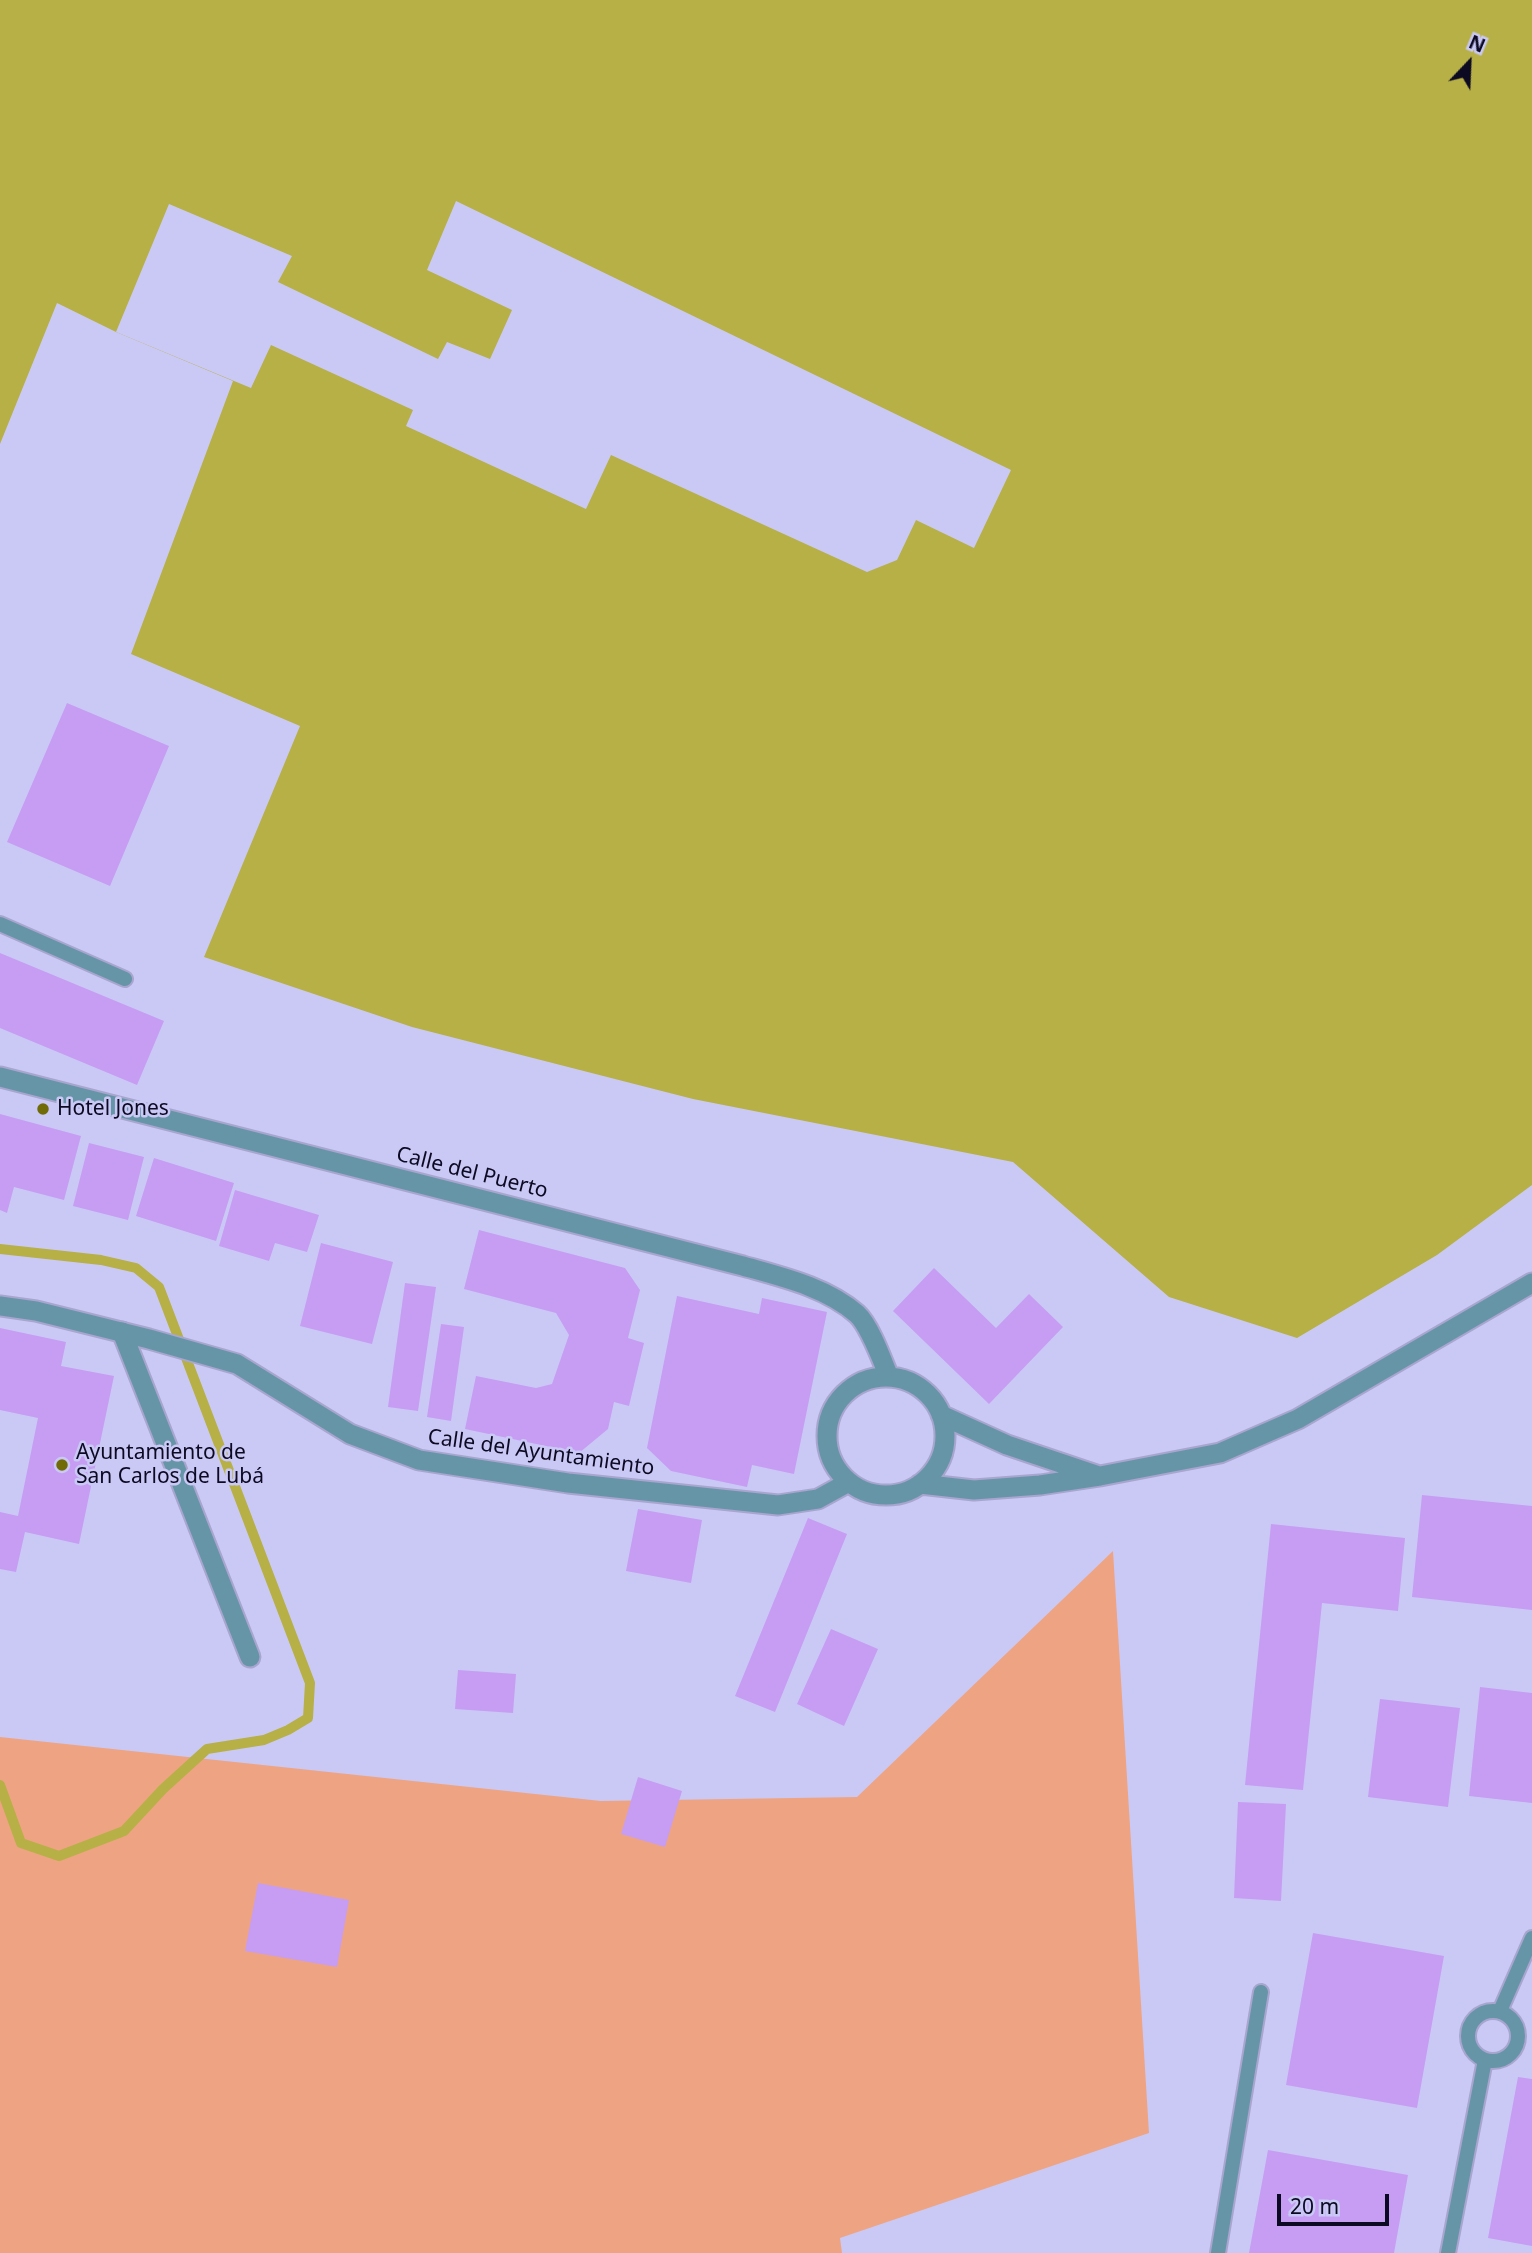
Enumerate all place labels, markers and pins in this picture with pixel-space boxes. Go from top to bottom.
place label: Hotel Jones [57,1096,169,1122]
marker: Hotel Jones [35,1101,51,1117]
place label: Ayuntamiento de San Carlos de Lubá [76,1440,264,1490]
marker: Ayuntamiento de San Carlos de Lubá [54,1457,70,1473]

